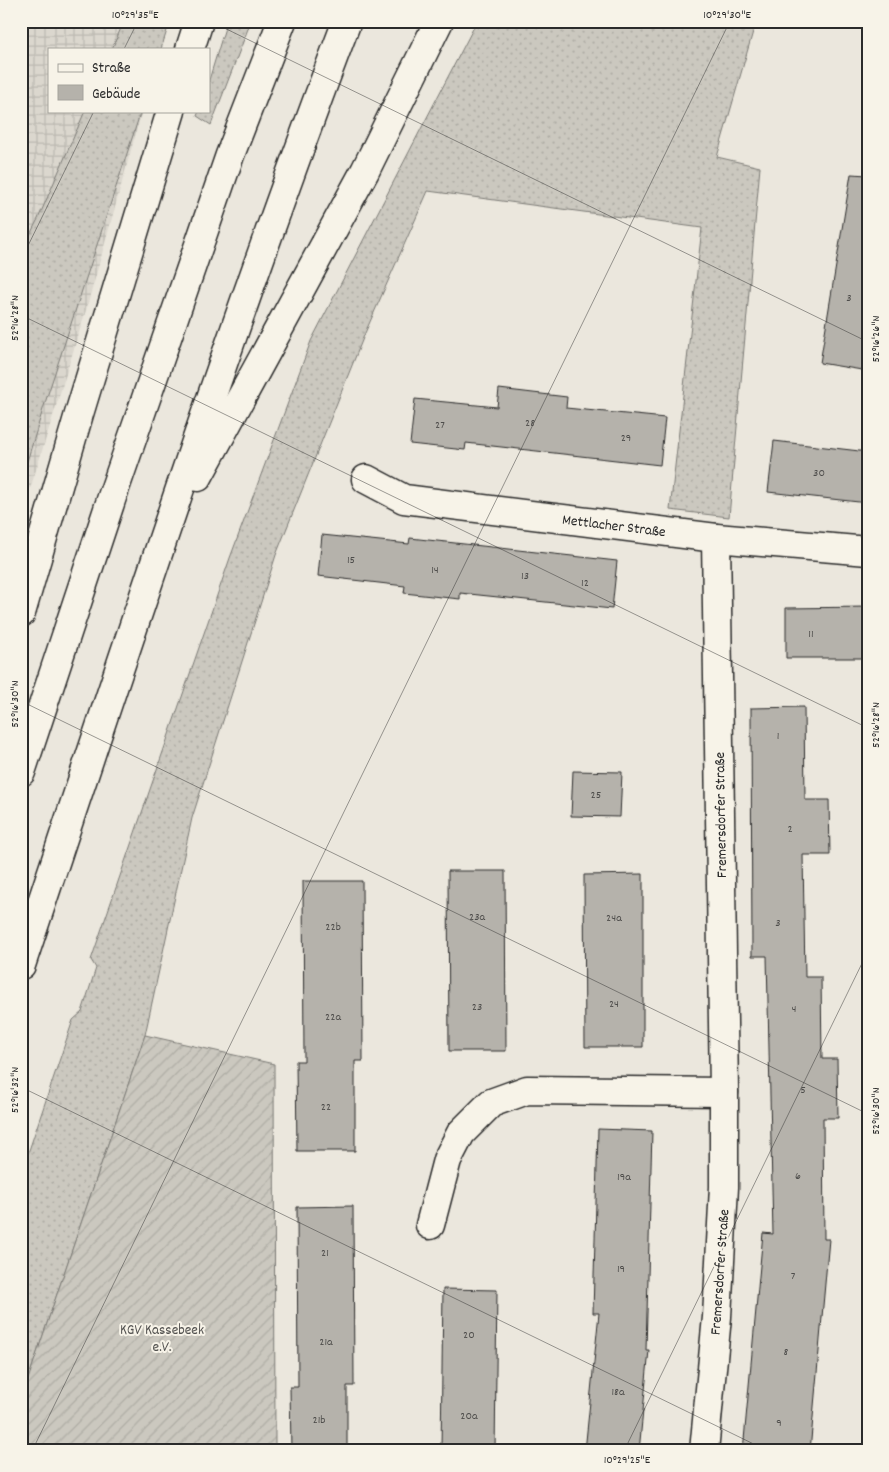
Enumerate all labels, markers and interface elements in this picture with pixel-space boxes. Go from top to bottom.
text: 10°29'35"E [112,7,159,24]
text: 10°29'30"E [703,7,751,24]
legend [48,48,210,112]
text: Straße [92,58,131,80]
text: Gebäude [92,84,141,106]
house number: 3 [846,290,852,307]
text: 52°16'28"N [7,295,24,341]
text: 52°16'26"N [868,316,885,362]
house number: 28 [525,415,535,432]
house number: 27 [435,417,445,434]
house number: 29 [621,430,631,447]
house number: 30 [813,465,825,482]
street label: Mettlacher Straße [561,510,667,544]
house number: 15 [347,552,355,569]
house number: 14 [431,562,439,579]
house number: 13 [521,568,529,585]
house number: 12 [581,575,589,592]
house number: 11 [808,626,814,643]
text: 52°16'30"N [7,680,24,728]
text: 52°16'28"N [868,702,885,748]
house number: 1 [777,728,779,745]
street label: Fremersdorfer Straße [710,751,734,878]
house number: 25 [591,787,601,804]
house number: 2 [787,821,793,838]
house number: 23a [469,909,485,926]
house number: 24a [606,910,622,927]
house number: 3 [775,915,781,932]
house number: 22b [325,919,341,936]
house number: 24 [609,996,619,1013]
house number: 23 [472,999,482,1016]
house number: 4 [792,1001,797,1018]
house number: 22a [325,1009,341,1026]
text: 52°16'32"N [7,1067,24,1113]
house number: 5 [800,1082,806,1099]
text: 52°16'30"N [868,1087,885,1135]
house number: 22 [321,1099,331,1116]
house number: 6 [795,1168,801,1185]
house number: 19a [617,1169,631,1186]
street label: Fremersdorfer Straße [706,1208,736,1336]
house number: 21 [321,1245,329,1262]
house number: 19 [617,1261,625,1278]
house number: 7 [791,1268,796,1285]
park label: KGV Kassebeek e.V. [120,1320,204,1359]
house number: 20 [463,1327,475,1344]
house number: 21a [319,1334,333,1351]
house number: 8 [784,1344,789,1361]
house number: 18a [611,1384,625,1401]
house number: 20a [460,1408,478,1425]
house number: 21b [312,1412,326,1429]
house number: 9 [776,1415,782,1432]
text: 10°29'25"E [604,1452,651,1469]

